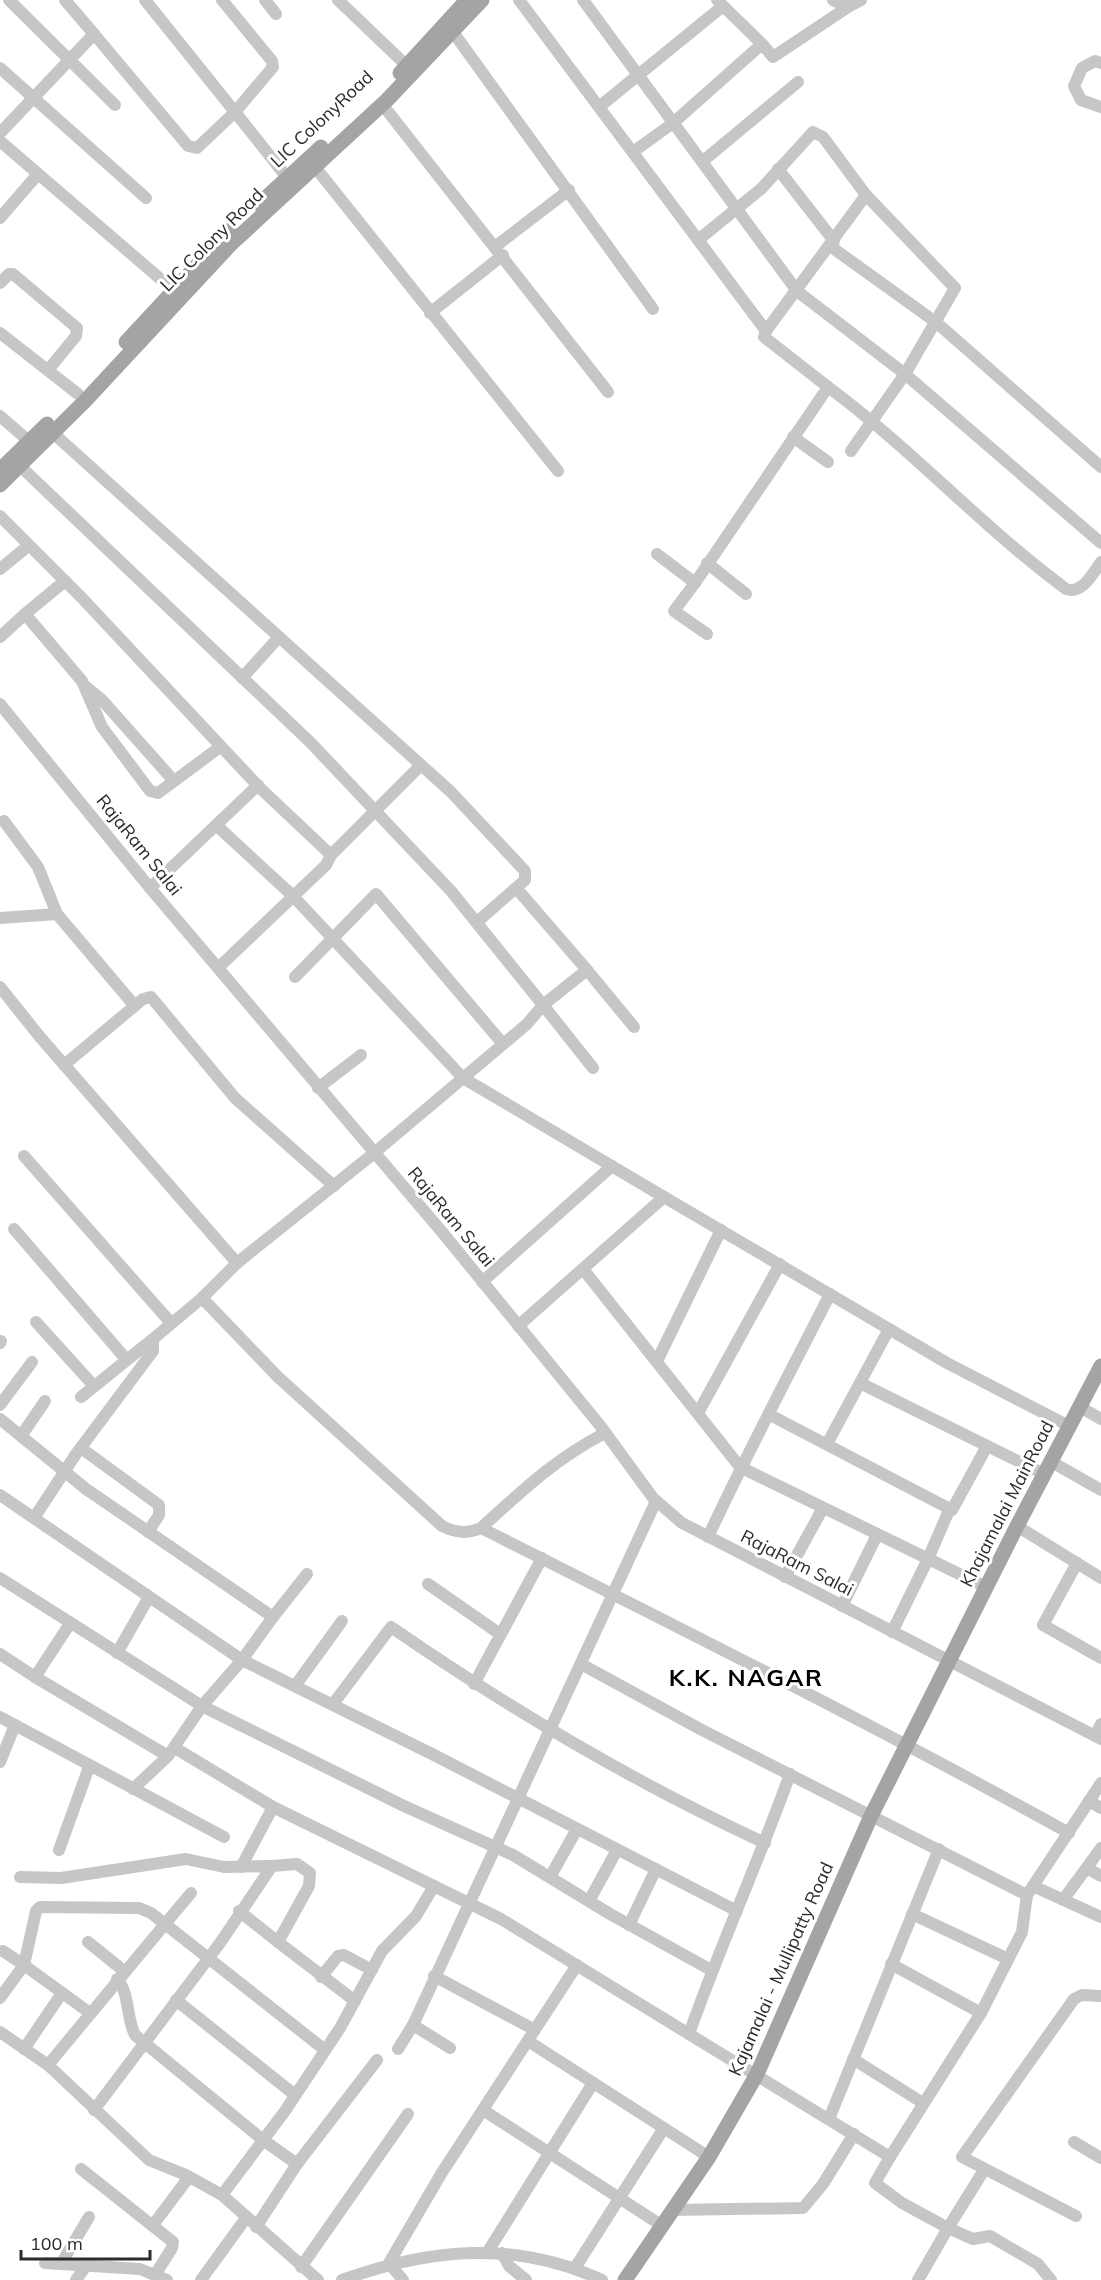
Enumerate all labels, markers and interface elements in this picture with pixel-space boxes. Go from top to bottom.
street label: LIC ColonyRoad [265,65,378,172]
street label: LIC Colony Road [155,183,268,296]
street label: RajaRam Salai [92,789,187,900]
street label: RajaRam Salai [403,1162,500,1271]
street label: Khajamalai MainRoad [955,1417,1059,1591]
street label: RajaRam Salai [737,1524,857,1601]
district label: K.K. NAGAR [669,1662,823,1692]
street label: Kajamalai - Mullipatty Road [723,1858,838,2079]
scale bar [21,2223,150,2261]
text: 100 m [30,2232,83,2255]

